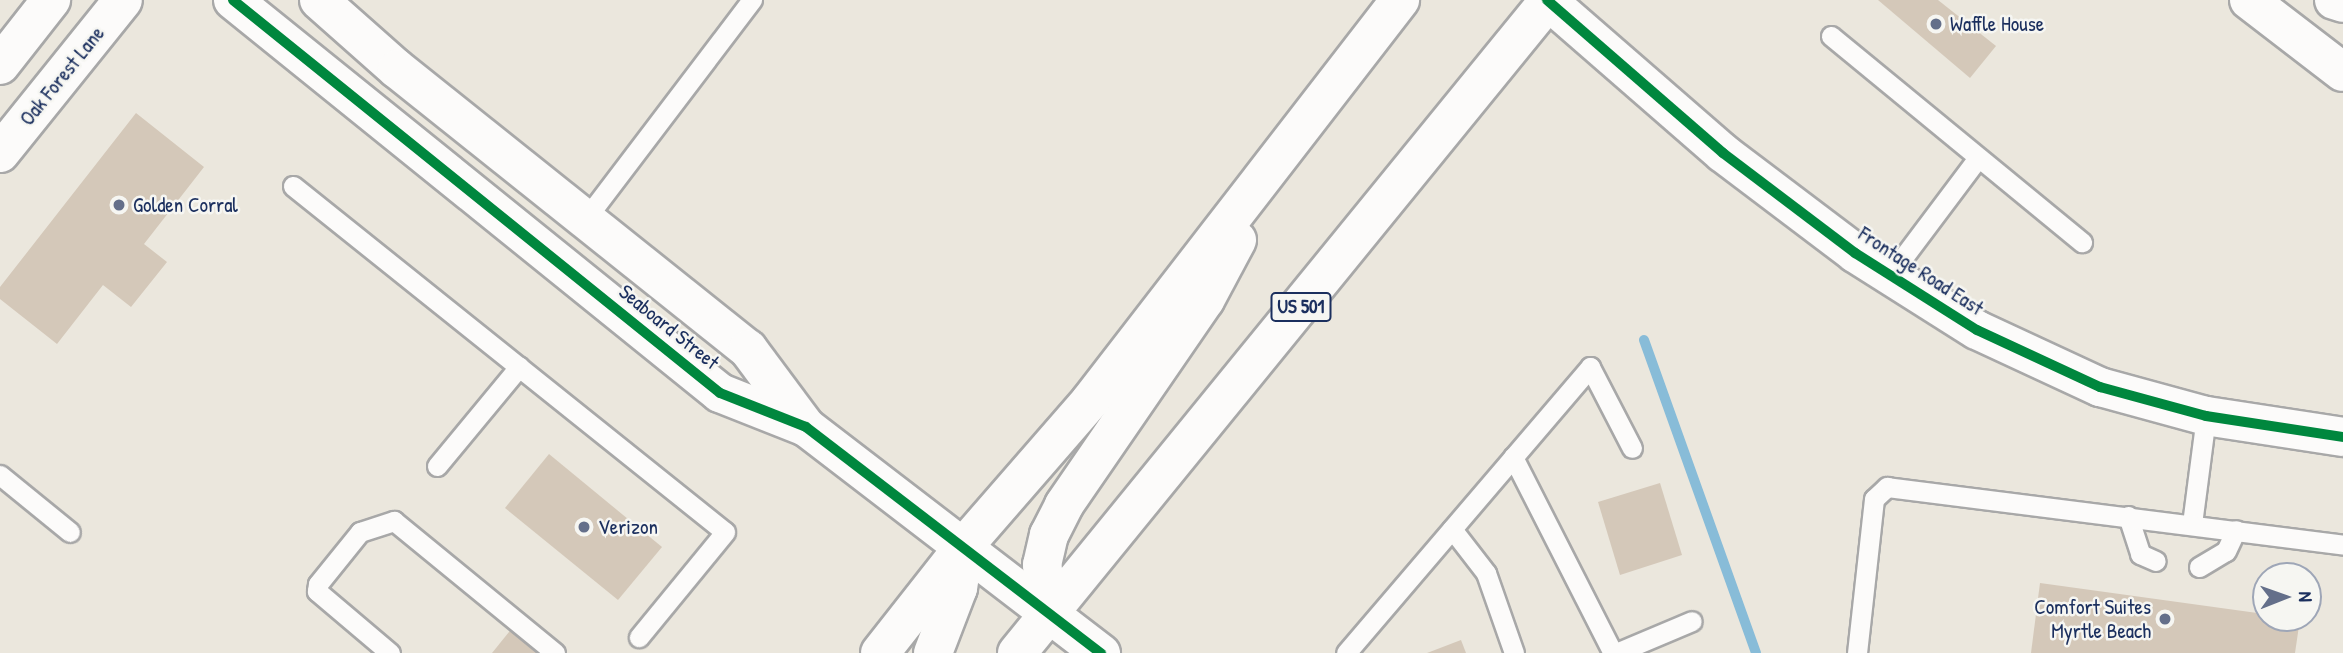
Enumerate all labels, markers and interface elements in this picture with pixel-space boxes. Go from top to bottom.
place label: Waffle House [1950,11,2044,37]
marker: Waffle House [1928,16,1944,32]
street label: Oak Forest Lane [14,21,110,131]
place label: Golden Corral [133,192,238,218]
marker: Golden Corral [111,197,127,213]
street label: Frontage Road East [1854,221,1988,321]
street label: Seaboard Street [614,279,724,375]
road number: US 501 [1270,292,1332,322]
place label: Verizon [598,514,658,540]
marker: Verizon [576,519,592,535]
north arrow [2252,562,2322,632]
text: N [2293,591,2319,602]
place label: Comfort Suites Myrtle Beach [2034,594,2151,644]
marker: Comfort Suites Myrtle Beach [2157,611,2173,627]

